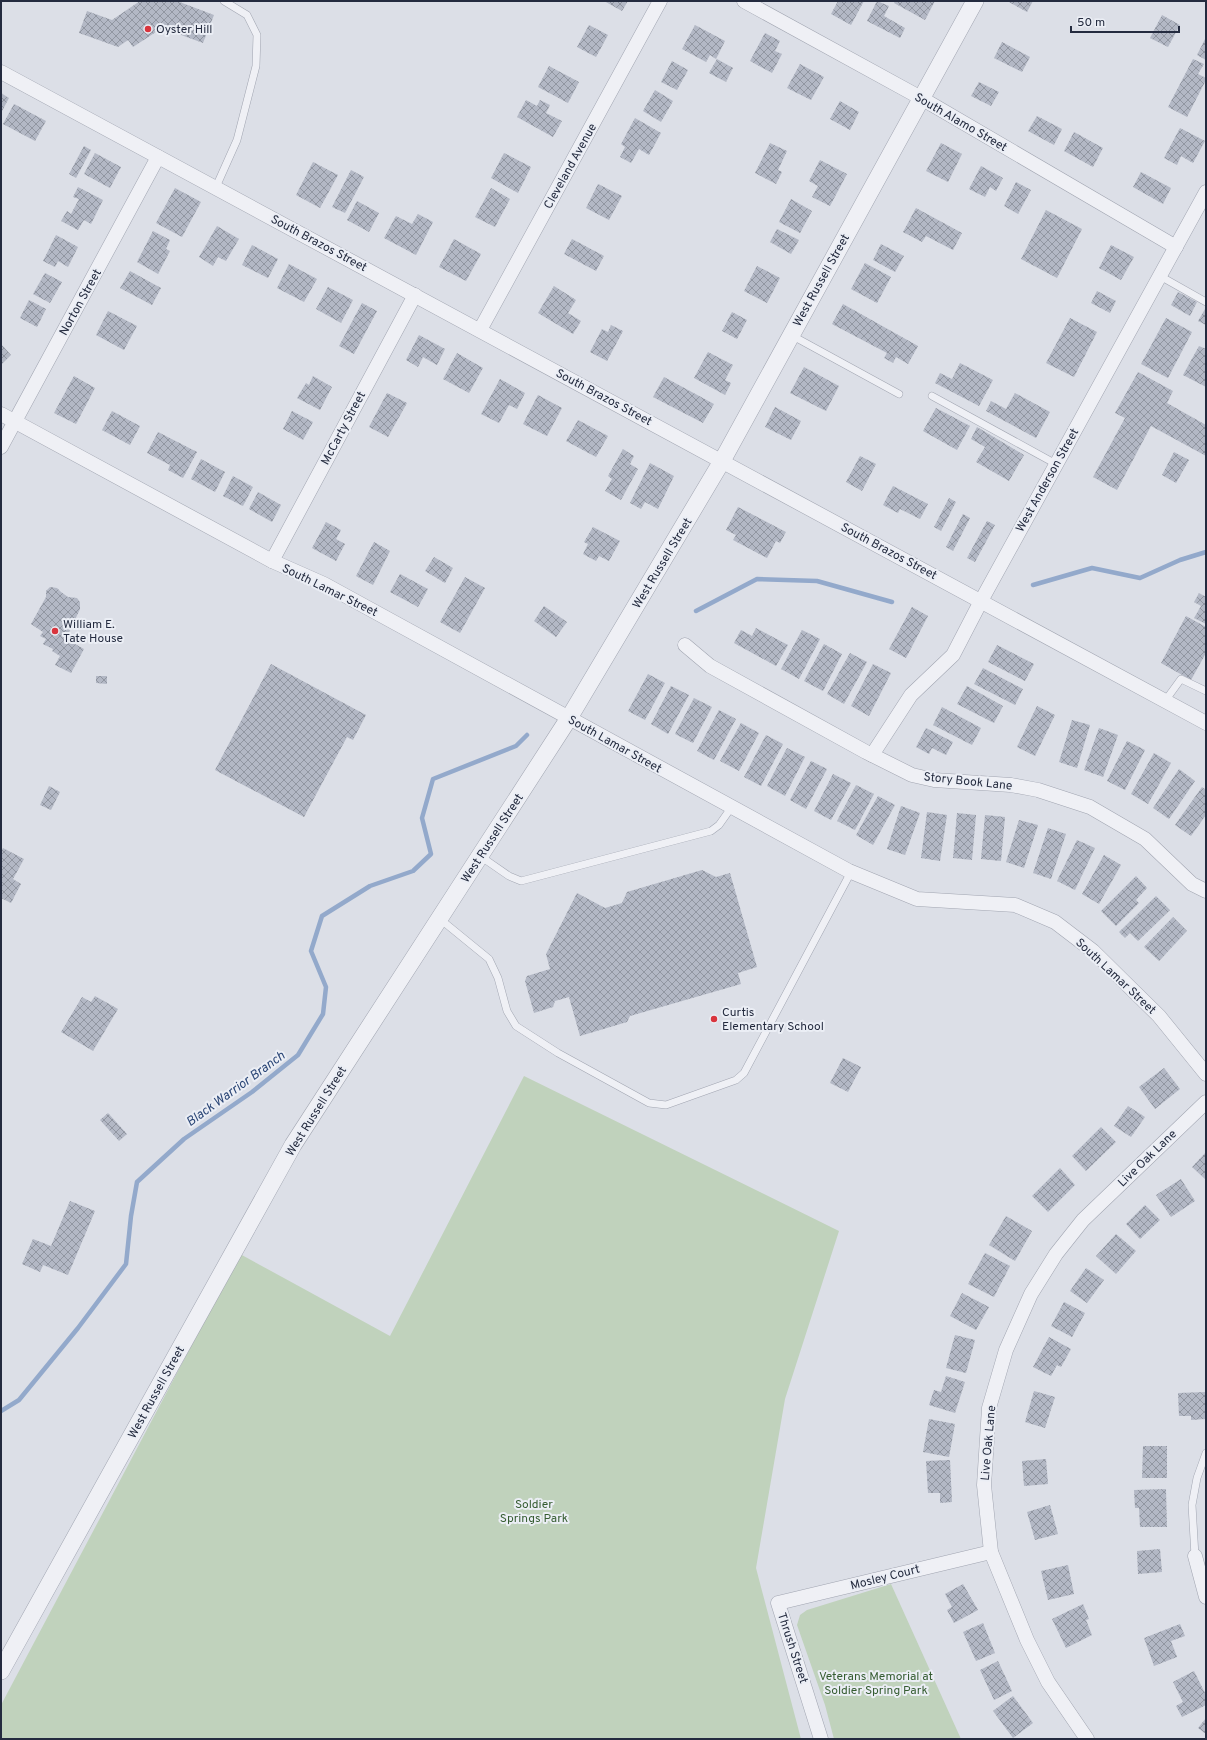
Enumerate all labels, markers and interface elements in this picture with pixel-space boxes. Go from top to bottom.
scale bar [1071,8,1179,34]
text: 50 m [1077,15,1105,31]
place label: Oyster Hill [156,22,212,38]
marker: Oyster Hill [143,24,153,34]
street label: South Alamo Street [911,90,1010,156]
street label: Cleveland Avenue [541,121,601,212]
street label: South Brazos Street [268,212,369,276]
street label: West Russell Street [790,231,854,330]
street label: Norton Street [56,266,106,339]
street label: South Brazos Street [553,366,654,430]
street label: McCarty Street [318,389,370,468]
street label: West Anderson Street [1013,426,1083,535]
street label: West Russell Street [629,515,696,612]
street label: South Brazos Street [838,520,939,584]
street label: South Lamar Street [279,561,380,621]
place label: William E. Tate House [63,617,123,647]
marker: William E. Tate House [50,626,60,636]
street label: South Lamar Street [565,712,664,777]
street label: Story Book Lane [923,769,1013,795]
street label: West Russell Street [458,791,528,886]
street label: South Lamar Street [1072,935,1159,1018]
place label: Curtis Elementary School [722,1005,824,1035]
marker: Curtis Elementary School [709,1014,719,1024]
water label: Black Warrior Branch [184,1048,289,1131]
street label: West Russell Street [283,1063,351,1160]
street label: Live Oak Lane [1115,1127,1180,1191]
street label: West Russell Street [125,1343,189,1442]
street label: Live Oak Lane [978,1405,1000,1482]
park label: Soldier Springs Park [500,1497,568,1527]
street label: Mosley Court [849,1562,922,1594]
street label: Thrush Street [773,1611,811,1686]
park label: Veterans Memorial at Soldier Spring Park [819,1669,933,1699]

